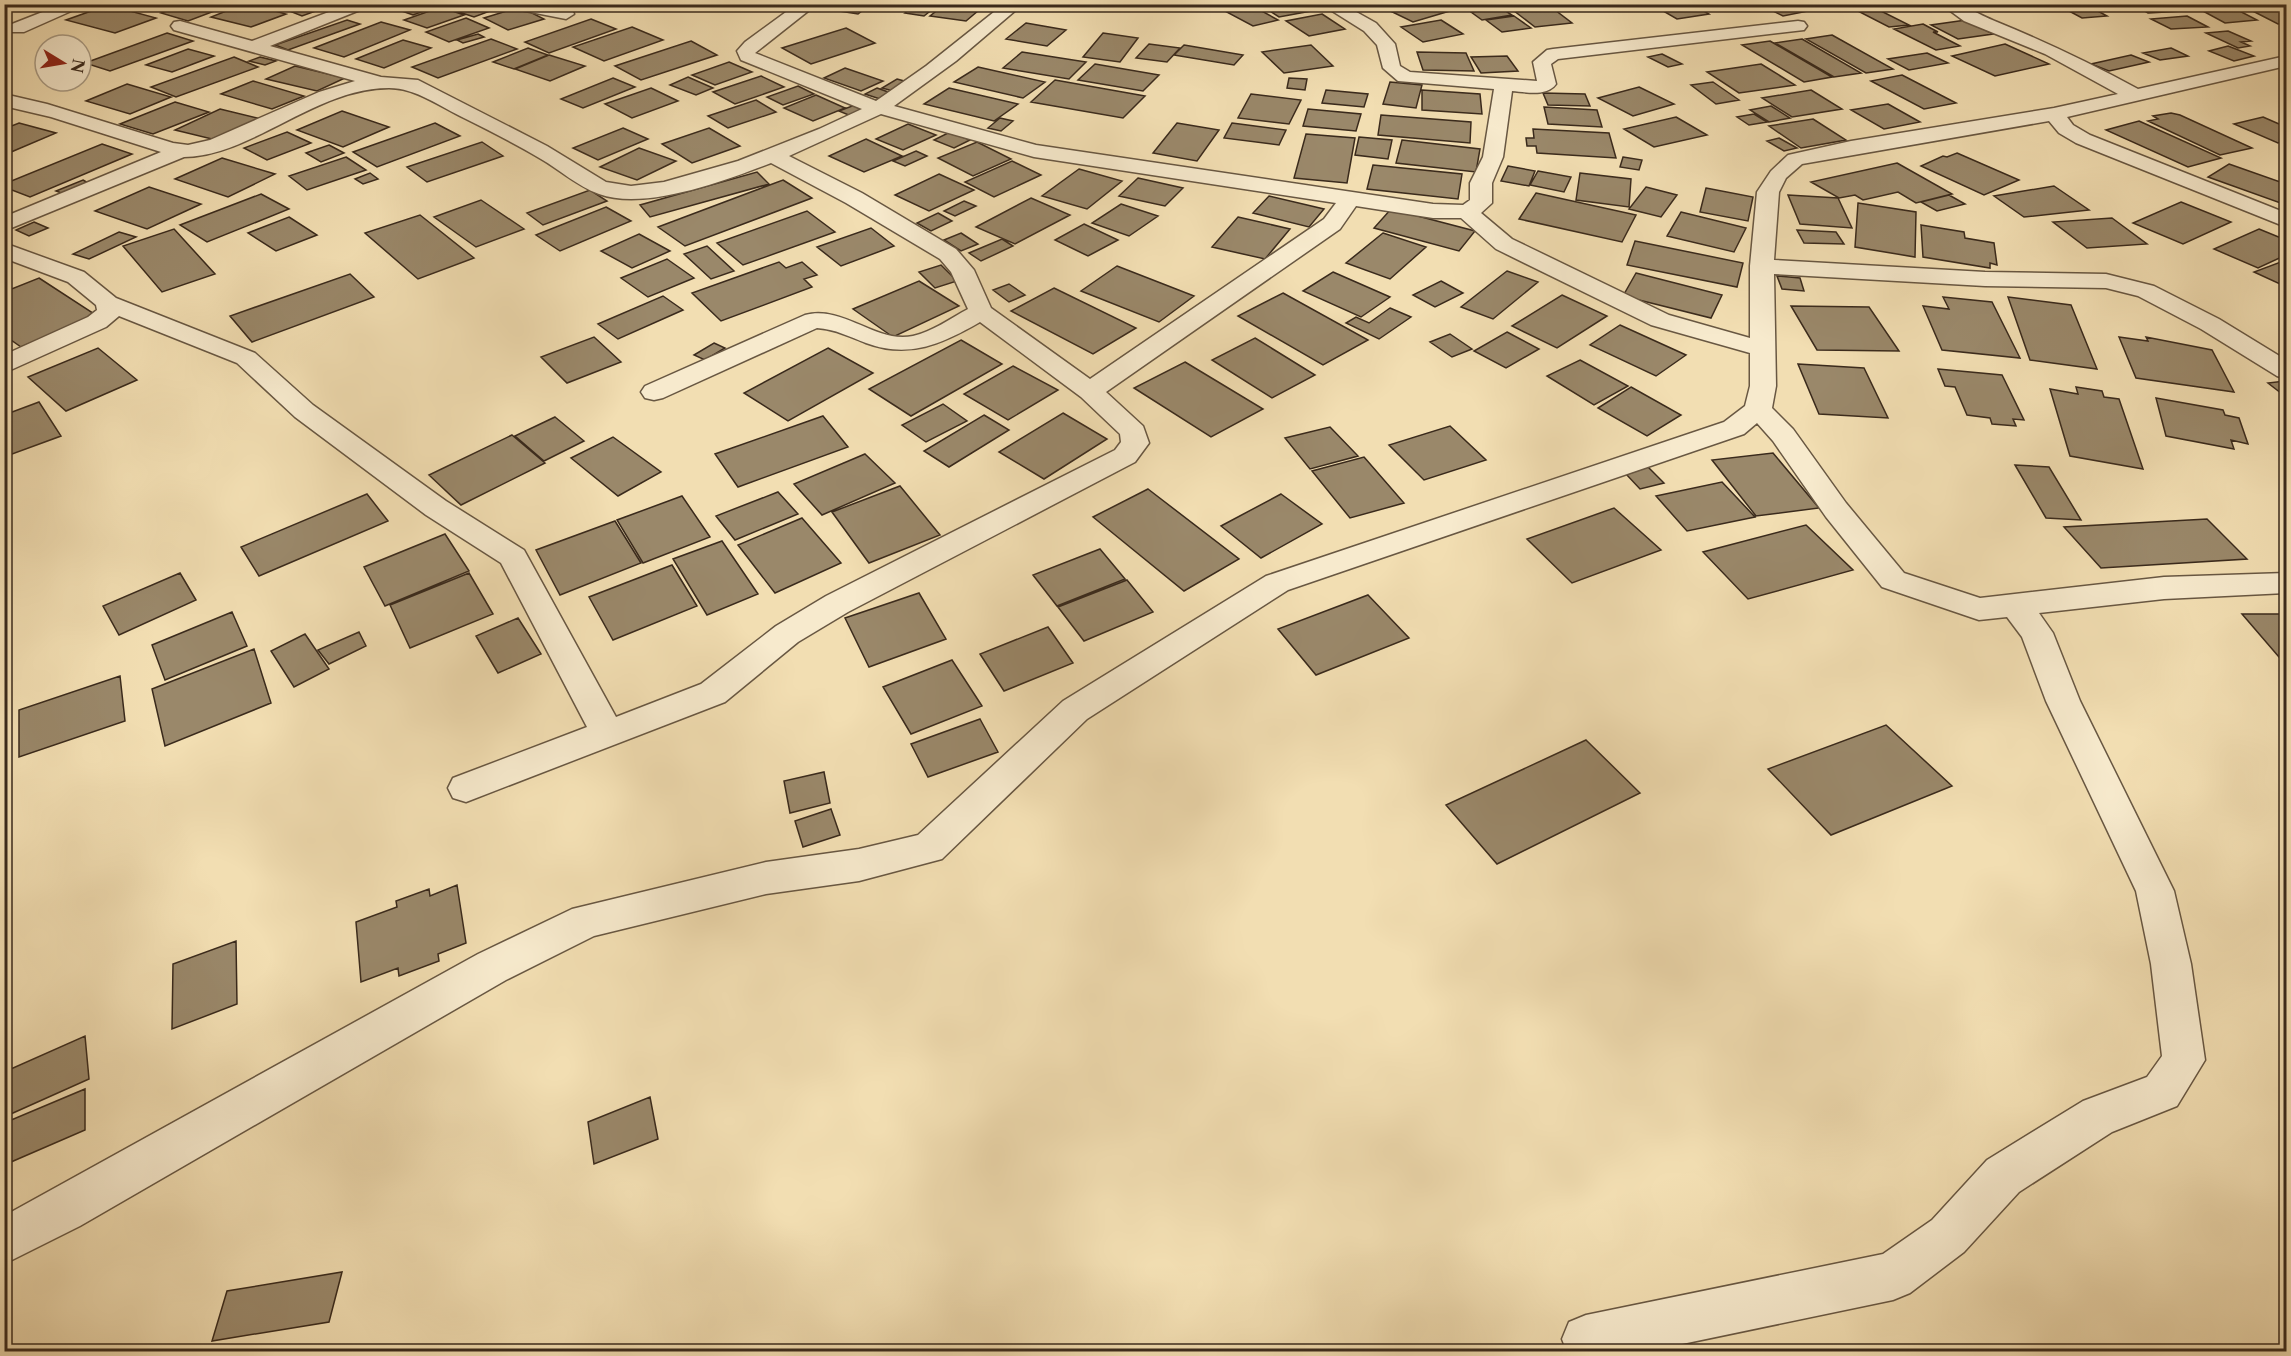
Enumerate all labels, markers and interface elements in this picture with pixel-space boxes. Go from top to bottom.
north arrow [33,33,93,93]
text: N [67,57,89,75]

